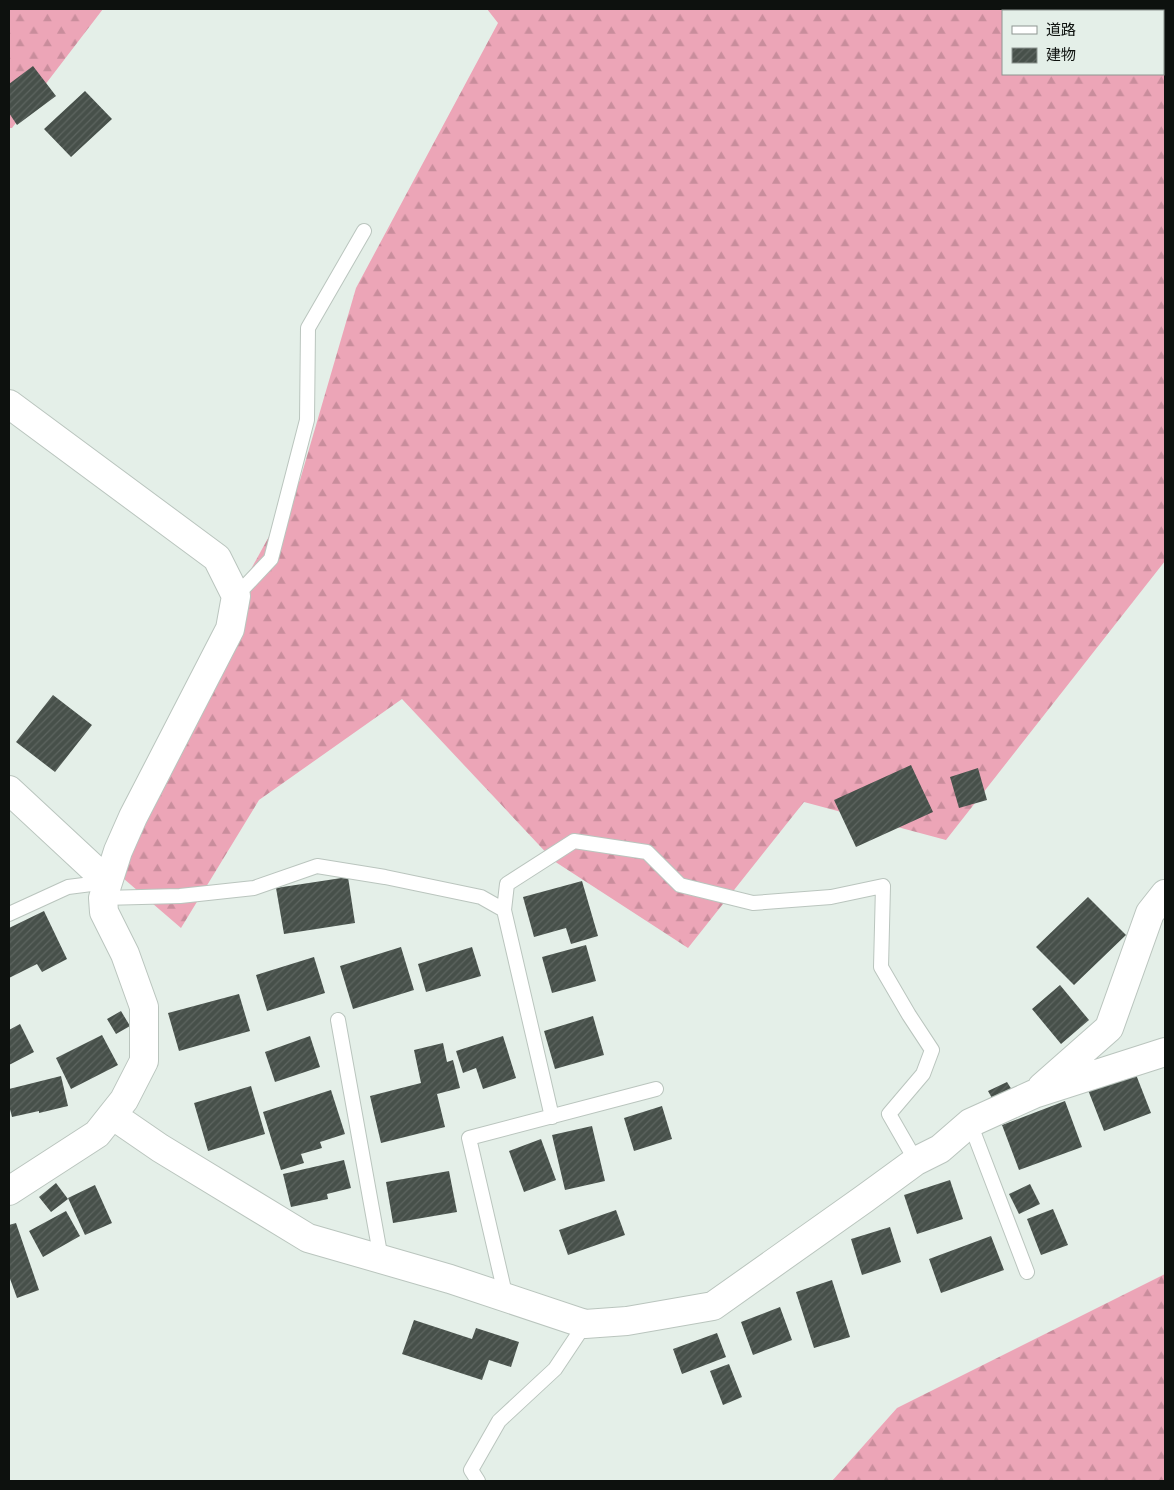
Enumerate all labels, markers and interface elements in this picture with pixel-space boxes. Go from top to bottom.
legend [1002,10,1164,75]
text: 道路 [1046,22,1076,38]
text: 建物 [1046,47,1076,63]

